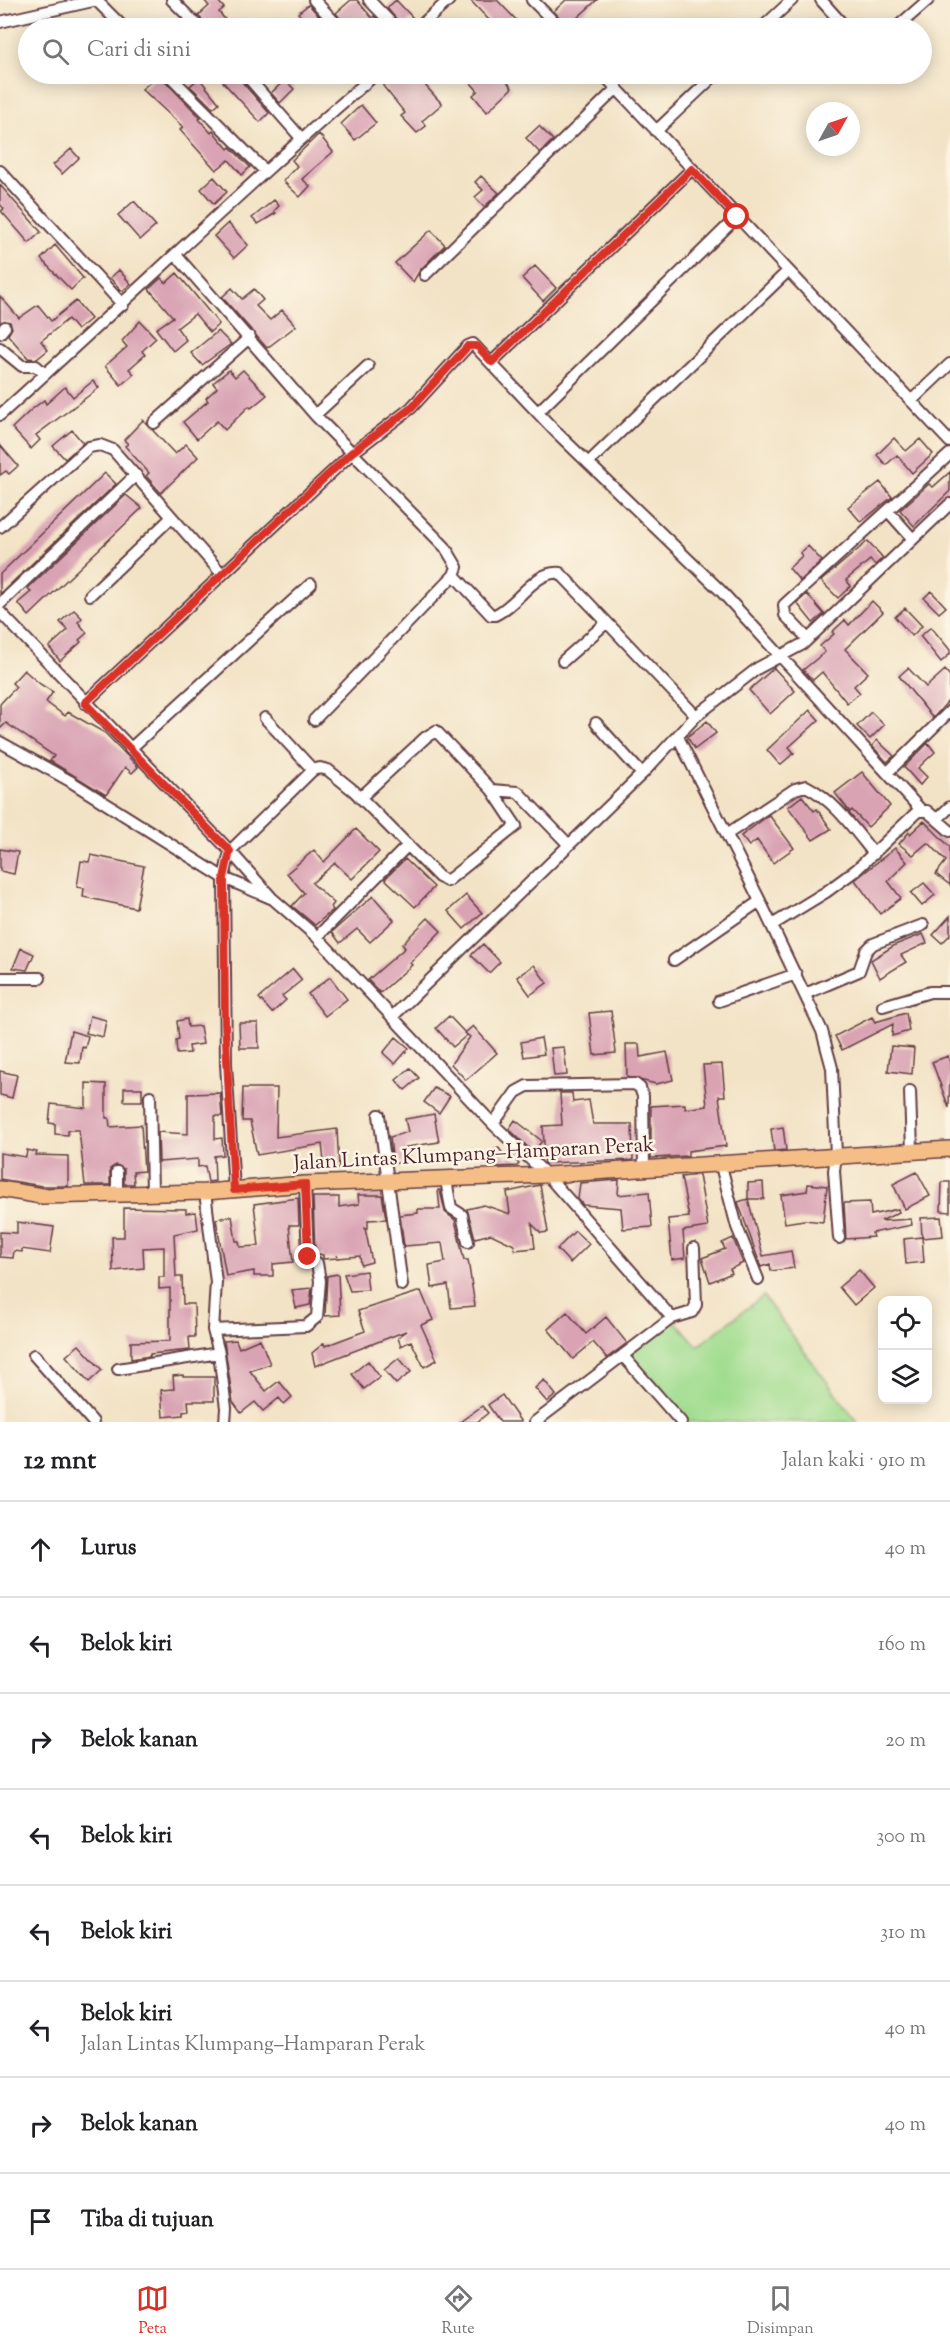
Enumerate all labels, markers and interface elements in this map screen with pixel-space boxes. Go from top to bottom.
search box [18,18,932,84]
icon: search [39,35,72,68]
text: Cari di sini [87,35,191,67]
north arrow [806,102,860,156]
route start [723,203,749,229]
street label: Jalan Lintas Klumpang–Hamparan Perak [292,1131,656,1179]
route end [294,1243,320,1269]
map controls [878,1296,932,1404]
button: locate [878,1296,932,1350]
button: layers [878,1350,932,1404]
text: 12 mnt [24,1443,96,1480]
text: Jalan kaki · 910 m [782,1447,926,1476]
icon: ahead [24,1533,57,1566]
text: Lurus [81,1533,137,1565]
text: 40 m [885,1535,926,1564]
icon: left [24,1629,57,1662]
text: Belok kiri [81,1629,172,1661]
text: 160 m [878,1631,926,1660]
icon: right [24,1725,57,1758]
text: Belok kanan [81,1725,198,1757]
text: 20 m [885,1727,926,1756]
icon: left [24,1821,57,1854]
text: Belok kiri [81,1821,172,1853]
text: 300 m [876,1823,926,1852]
icon: left [24,1917,57,1950]
text: Belok kiri [81,1917,172,1949]
text: 310 m [880,1919,926,1948]
text: Belok kiri [81,1999,172,2031]
icon: left [24,2013,57,2046]
text: 40 m [885,2015,926,2044]
text: Jalan Lintas Klumpang–Hamparan Perak [81,2031,425,2060]
icon: right [24,2109,57,2142]
text: Belok kanan [81,2109,198,2141]
text: 40 m [885,2111,926,2140]
icon: arrive [24,2205,57,2238]
text: Tiba di tujuan [81,2205,214,2237]
tab: Peta [136,2282,169,2341]
tab: Rute [441,2282,475,2341]
tab: Disimpan [747,2282,814,2341]

